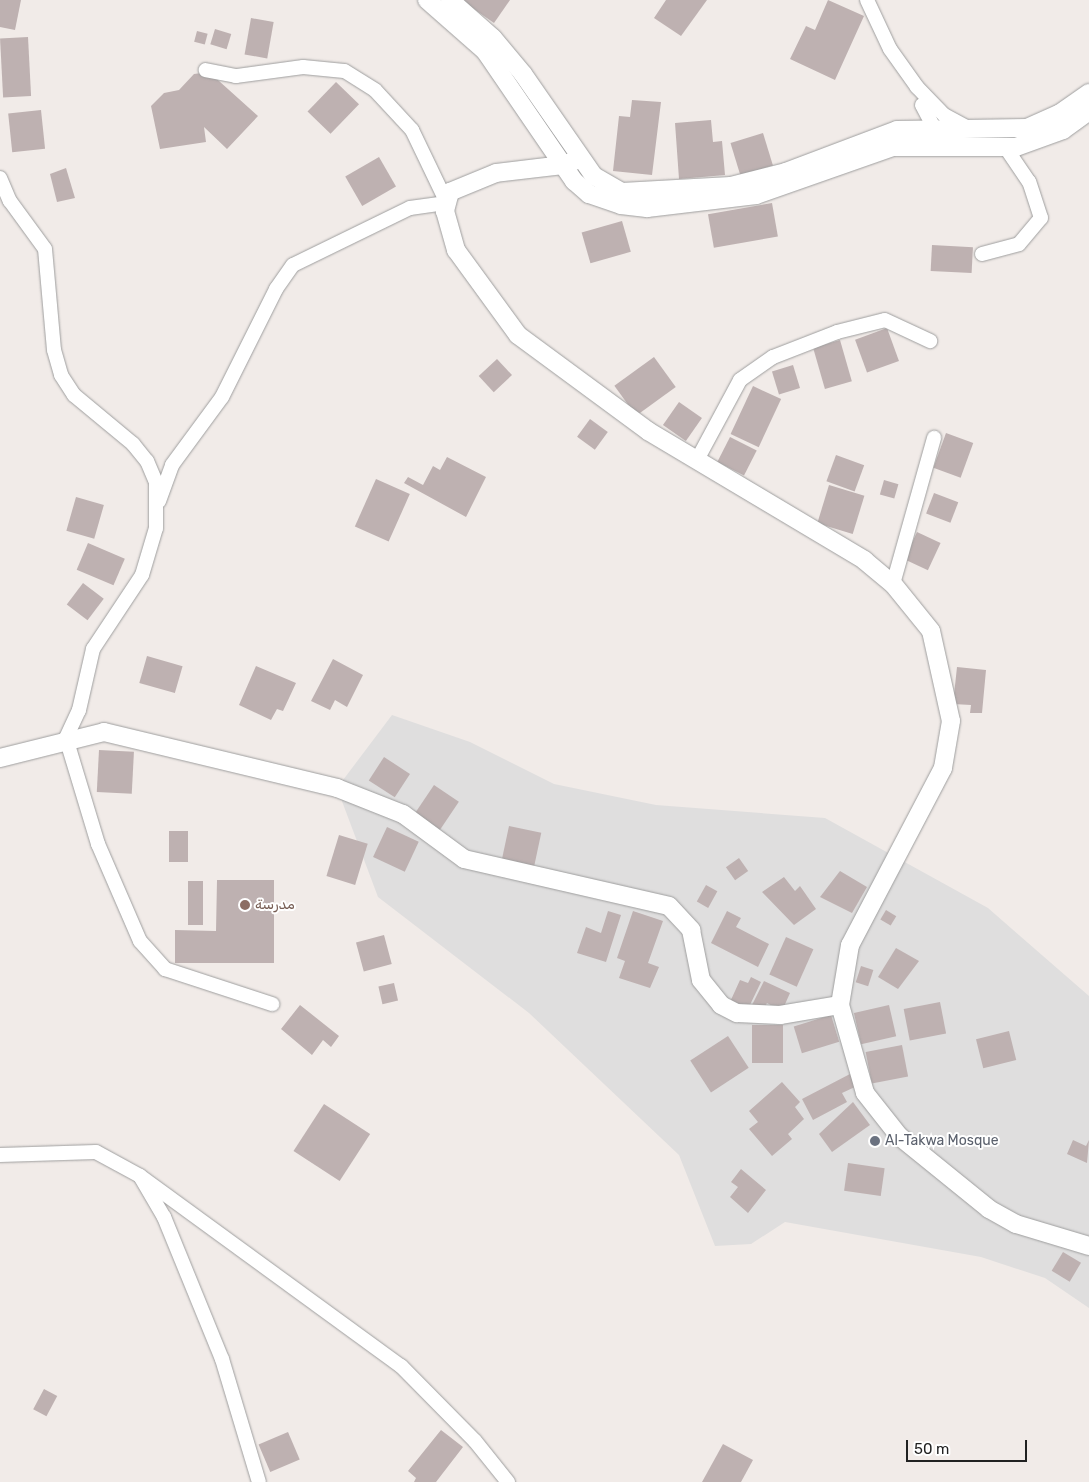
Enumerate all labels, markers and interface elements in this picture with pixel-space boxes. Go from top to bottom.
place label: مدرسة [255,897,295,913]
marker: مدرسة [239,899,251,911]
place label: Al-Takwa Mosque [885,1133,999,1149]
marker: Al-Takwa Mosque [869,1135,881,1147]
scale bar [909,1430,1030,1462]
text: 50 m [914,1440,949,1458]

